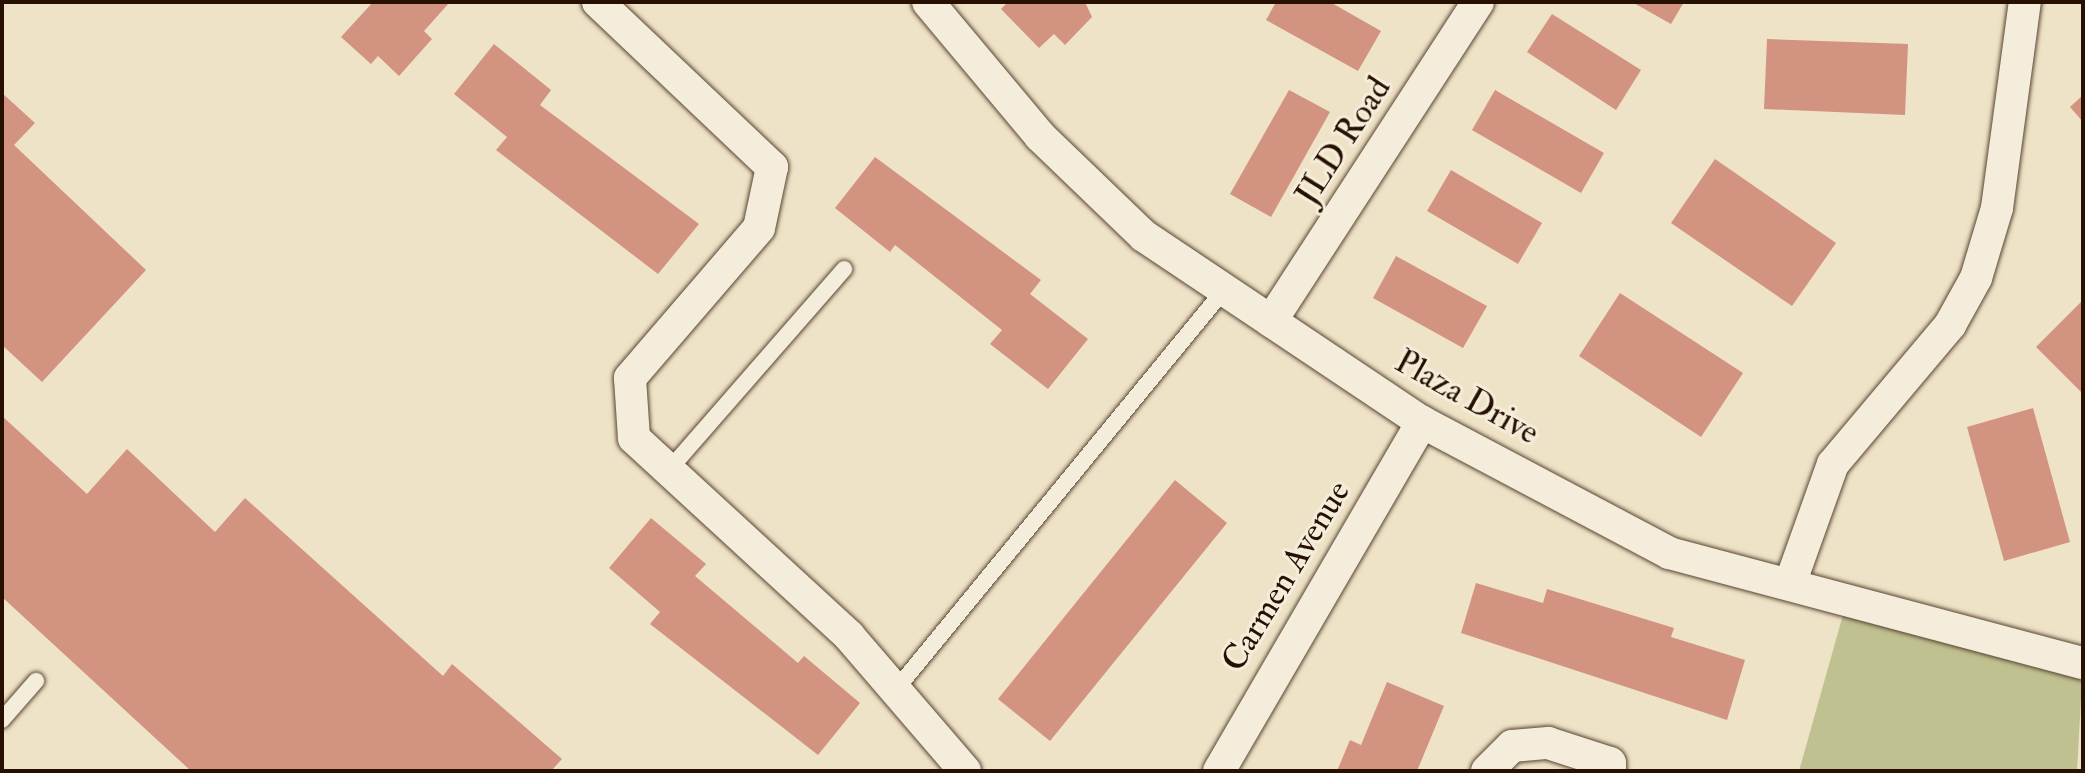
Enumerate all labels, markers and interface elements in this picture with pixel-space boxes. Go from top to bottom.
street label: JLD Road [1287,69,1399,213]
street label: Plaza Drive [1388,341,1546,453]
street label: Carmen Avenue [1213,473,1359,679]

